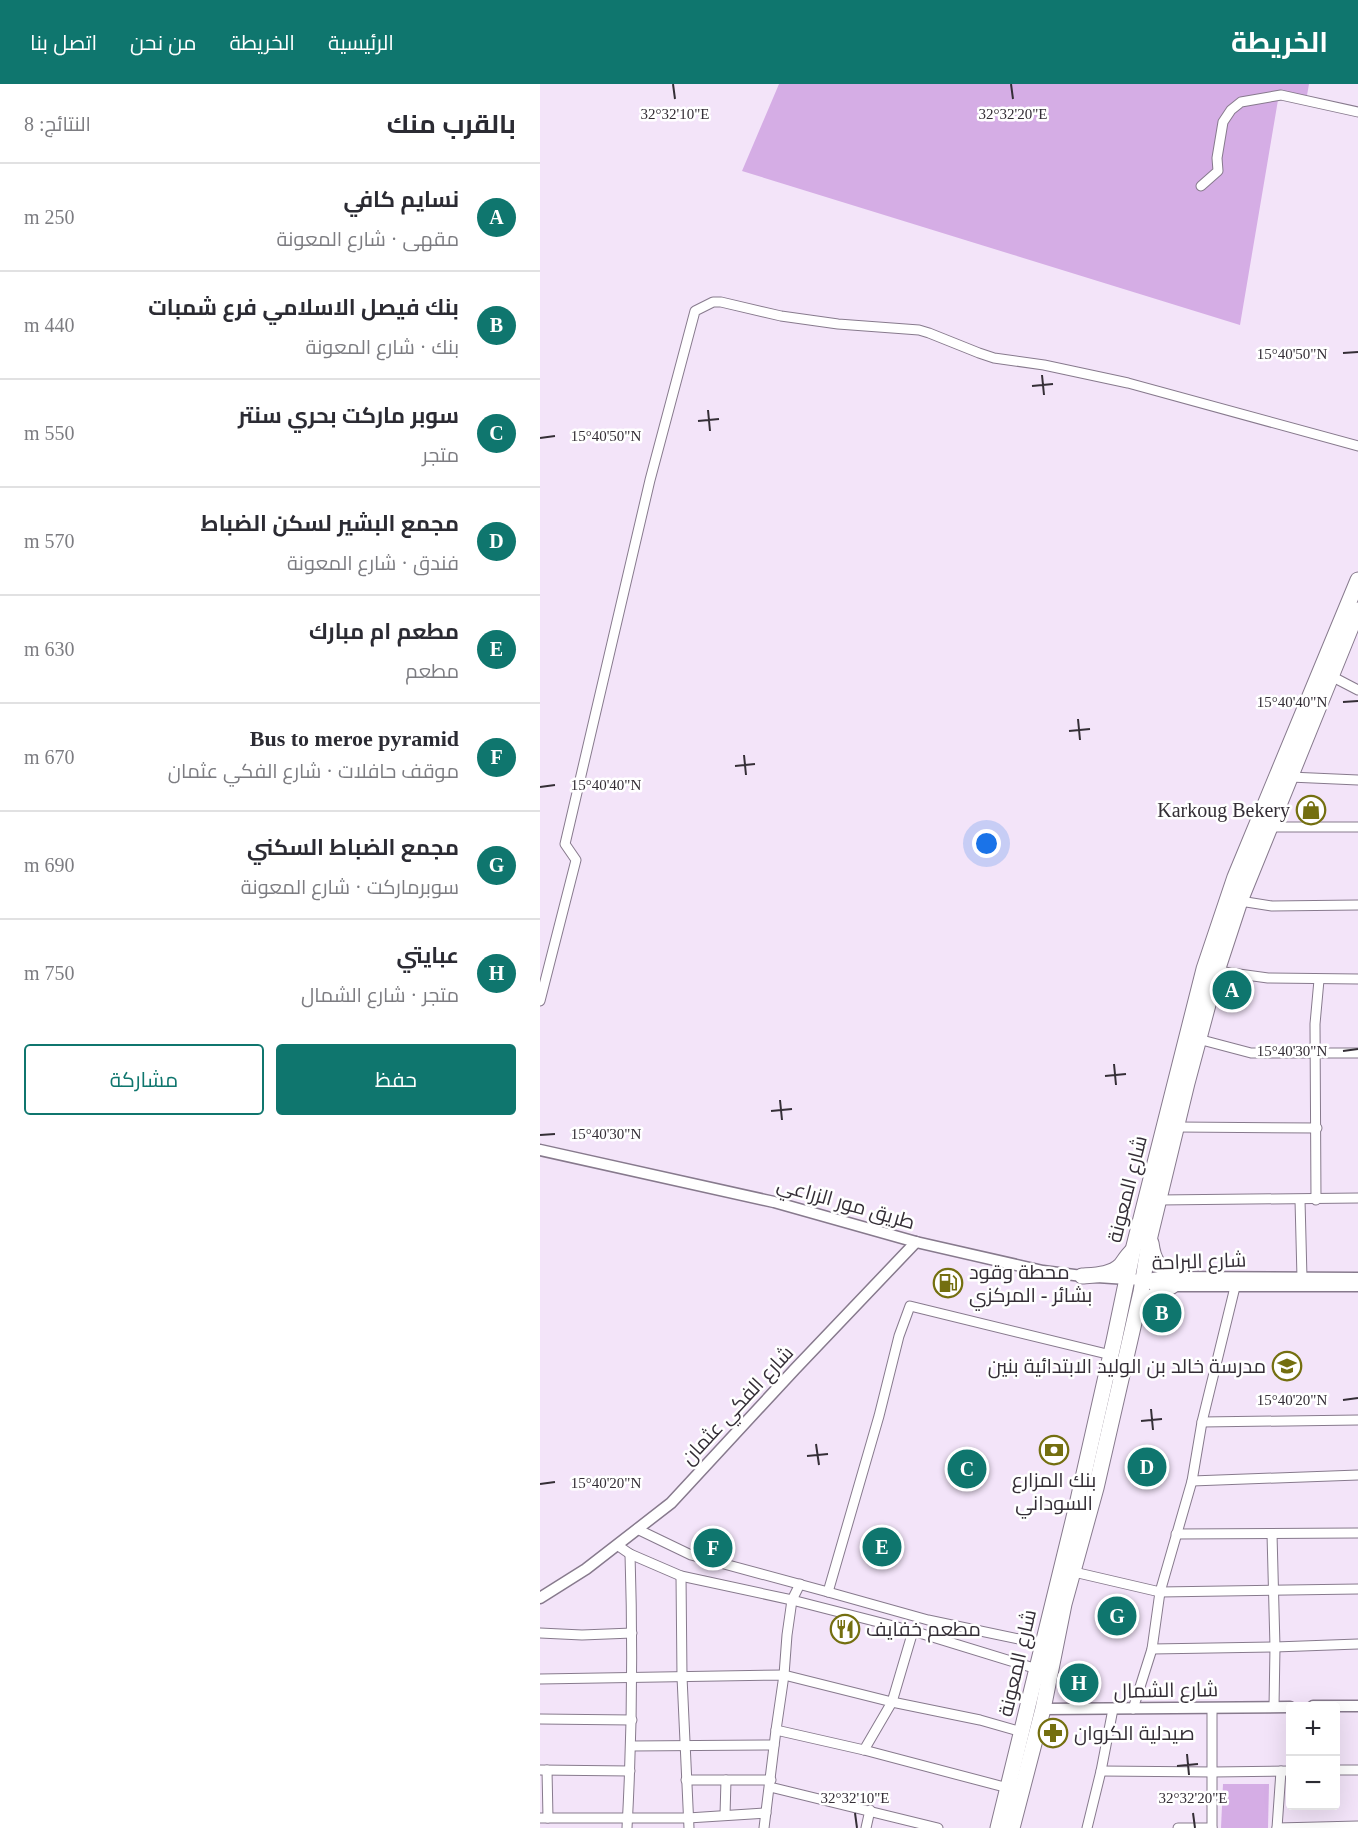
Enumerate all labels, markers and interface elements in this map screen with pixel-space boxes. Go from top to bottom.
text: الخريطة [1231,27,1328,58]
text: اتصل بنا [30,31,97,55]
text: من نحن [130,31,196,55]
text: الخريطة [229,31,295,55]
text: الرئيسية [328,31,394,55]
text: 32°32'10"E [641,106,710,122]
text: 32°32'20"E [979,106,1048,122]
text: بالقرب منك [387,110,516,139]
text: النتائج: 8 [24,113,91,135]
text: نسايم كافي [344,187,459,212]
text: 250 m [24,206,75,228]
text: A [489,206,504,228]
text: مقهى · شارع المعونة [277,228,459,250]
text: بنك فيصل الاسلامي فرع شمبات [148,295,459,320]
text: 440 m [24,314,75,336]
text: B [490,314,503,336]
text: بنك · شارع المعونة [305,336,459,358]
text: 15°40'50"N [1257,346,1327,362]
text: سوبر ماركت بحري سنتر [238,403,459,428]
text: 550 m [24,422,75,444]
text: C [489,422,504,444]
text: 15°40'50"N [571,428,641,444]
text: متجر [422,444,459,466]
text: مجمع البشير لسكن الضباط [201,511,459,536]
text: 570 m [24,530,75,552]
text: D [489,530,504,552]
text: فندق · شارع المعونة [287,552,459,574]
text: مطعم ام مبارك [309,619,459,644]
text: 630 m [24,638,75,660]
text: E [490,638,503,660]
text: مطعم [405,660,459,682]
text: 15°40'40"N [1257,694,1327,710]
text: Bus to meroe pyramid [250,726,459,751]
text: 670 m [24,746,75,768]
text: F [490,746,503,768]
text: موقف حافلات · شارع الفكي عثمان [168,760,459,782]
text: 15°40'40"N [571,777,641,793]
shop icon: Karkoug Bekery [1295,794,1327,826]
place label: Karkoug Bekery [1157,799,1290,822]
your location [972,829,1001,858]
text: مجمع الضباط السكني [247,835,459,860]
text: 690 m [24,854,75,876]
text: G [489,854,504,876]
text: سوبرماركت · شارع المعونة [241,876,459,898]
text: عبايتي [396,943,459,968]
text: 750 m [24,962,75,984]
text: H [489,962,504,984]
pin: A [1212,968,1252,1012]
text: متجر · شارع الشمال [301,984,459,1006]
text: 15°40'30"N [1257,1043,1327,1059]
button: مشاركة [24,1044,264,1115]
button: حفظ [276,1044,516,1115]
text: 15°40'30"N [571,1126,641,1142]
street label: شارع المعونة [1103,1133,1154,1245]
street label: طريق مور الزراعي [773,1173,917,1238]
street label: شارع البراحة [1151,1248,1247,1277]
place label: محطة وقود بشائر - المركزي [969,1261,1092,1311]
fuel station icon: محطة وقود بشائر - المركزي [932,1267,964,1299]
pin: B [1142,1290,1182,1336]
street label: شارع الفكي عثمان [677,1341,801,1472]
school or university icon: مدرسة خالد بن الوليد الابتدائية بنين [1271,1350,1303,1382]
place label: مدرسة خالد بن الوليد الابتدائية بنين [988,1355,1266,1379]
text: 15°40'20"N [1257,1392,1327,1408]
bank icon: بنك المزارع السوداني [1038,1434,1070,1466]
pin: D [1128,1444,1166,1490]
pin: C [948,1446,986,1492]
place label: بنك المزارع السوداني [1012,1469,1096,1519]
text: 15°40'20"N [571,1475,641,1491]
pin: E [862,1524,902,1570]
pin: F [694,1526,732,1570]
pin: G [1098,1594,1136,1639]
street label: شارع المعونة [994,1607,1043,1719]
restaurant icon: مطعم خفايف [829,1613,861,1645]
place label: مطعم خفايف [866,1618,981,1643]
pin: H [1060,1660,1098,1706]
street label: شارع الشمال [1114,1678,1219,1705]
map controls [1286,1702,1340,1810]
button: + [1286,1702,1340,1756]
pharmacy icon: صيدلية الكروان [1037,1717,1069,1749]
place label: صيدلية الكروان [1074,1722,1195,1746]
button: − [1286,1756,1340,1810]
text: 32°32'10"E [821,1790,890,1806]
text: 32°32'20"E [1159,1790,1228,1806]

